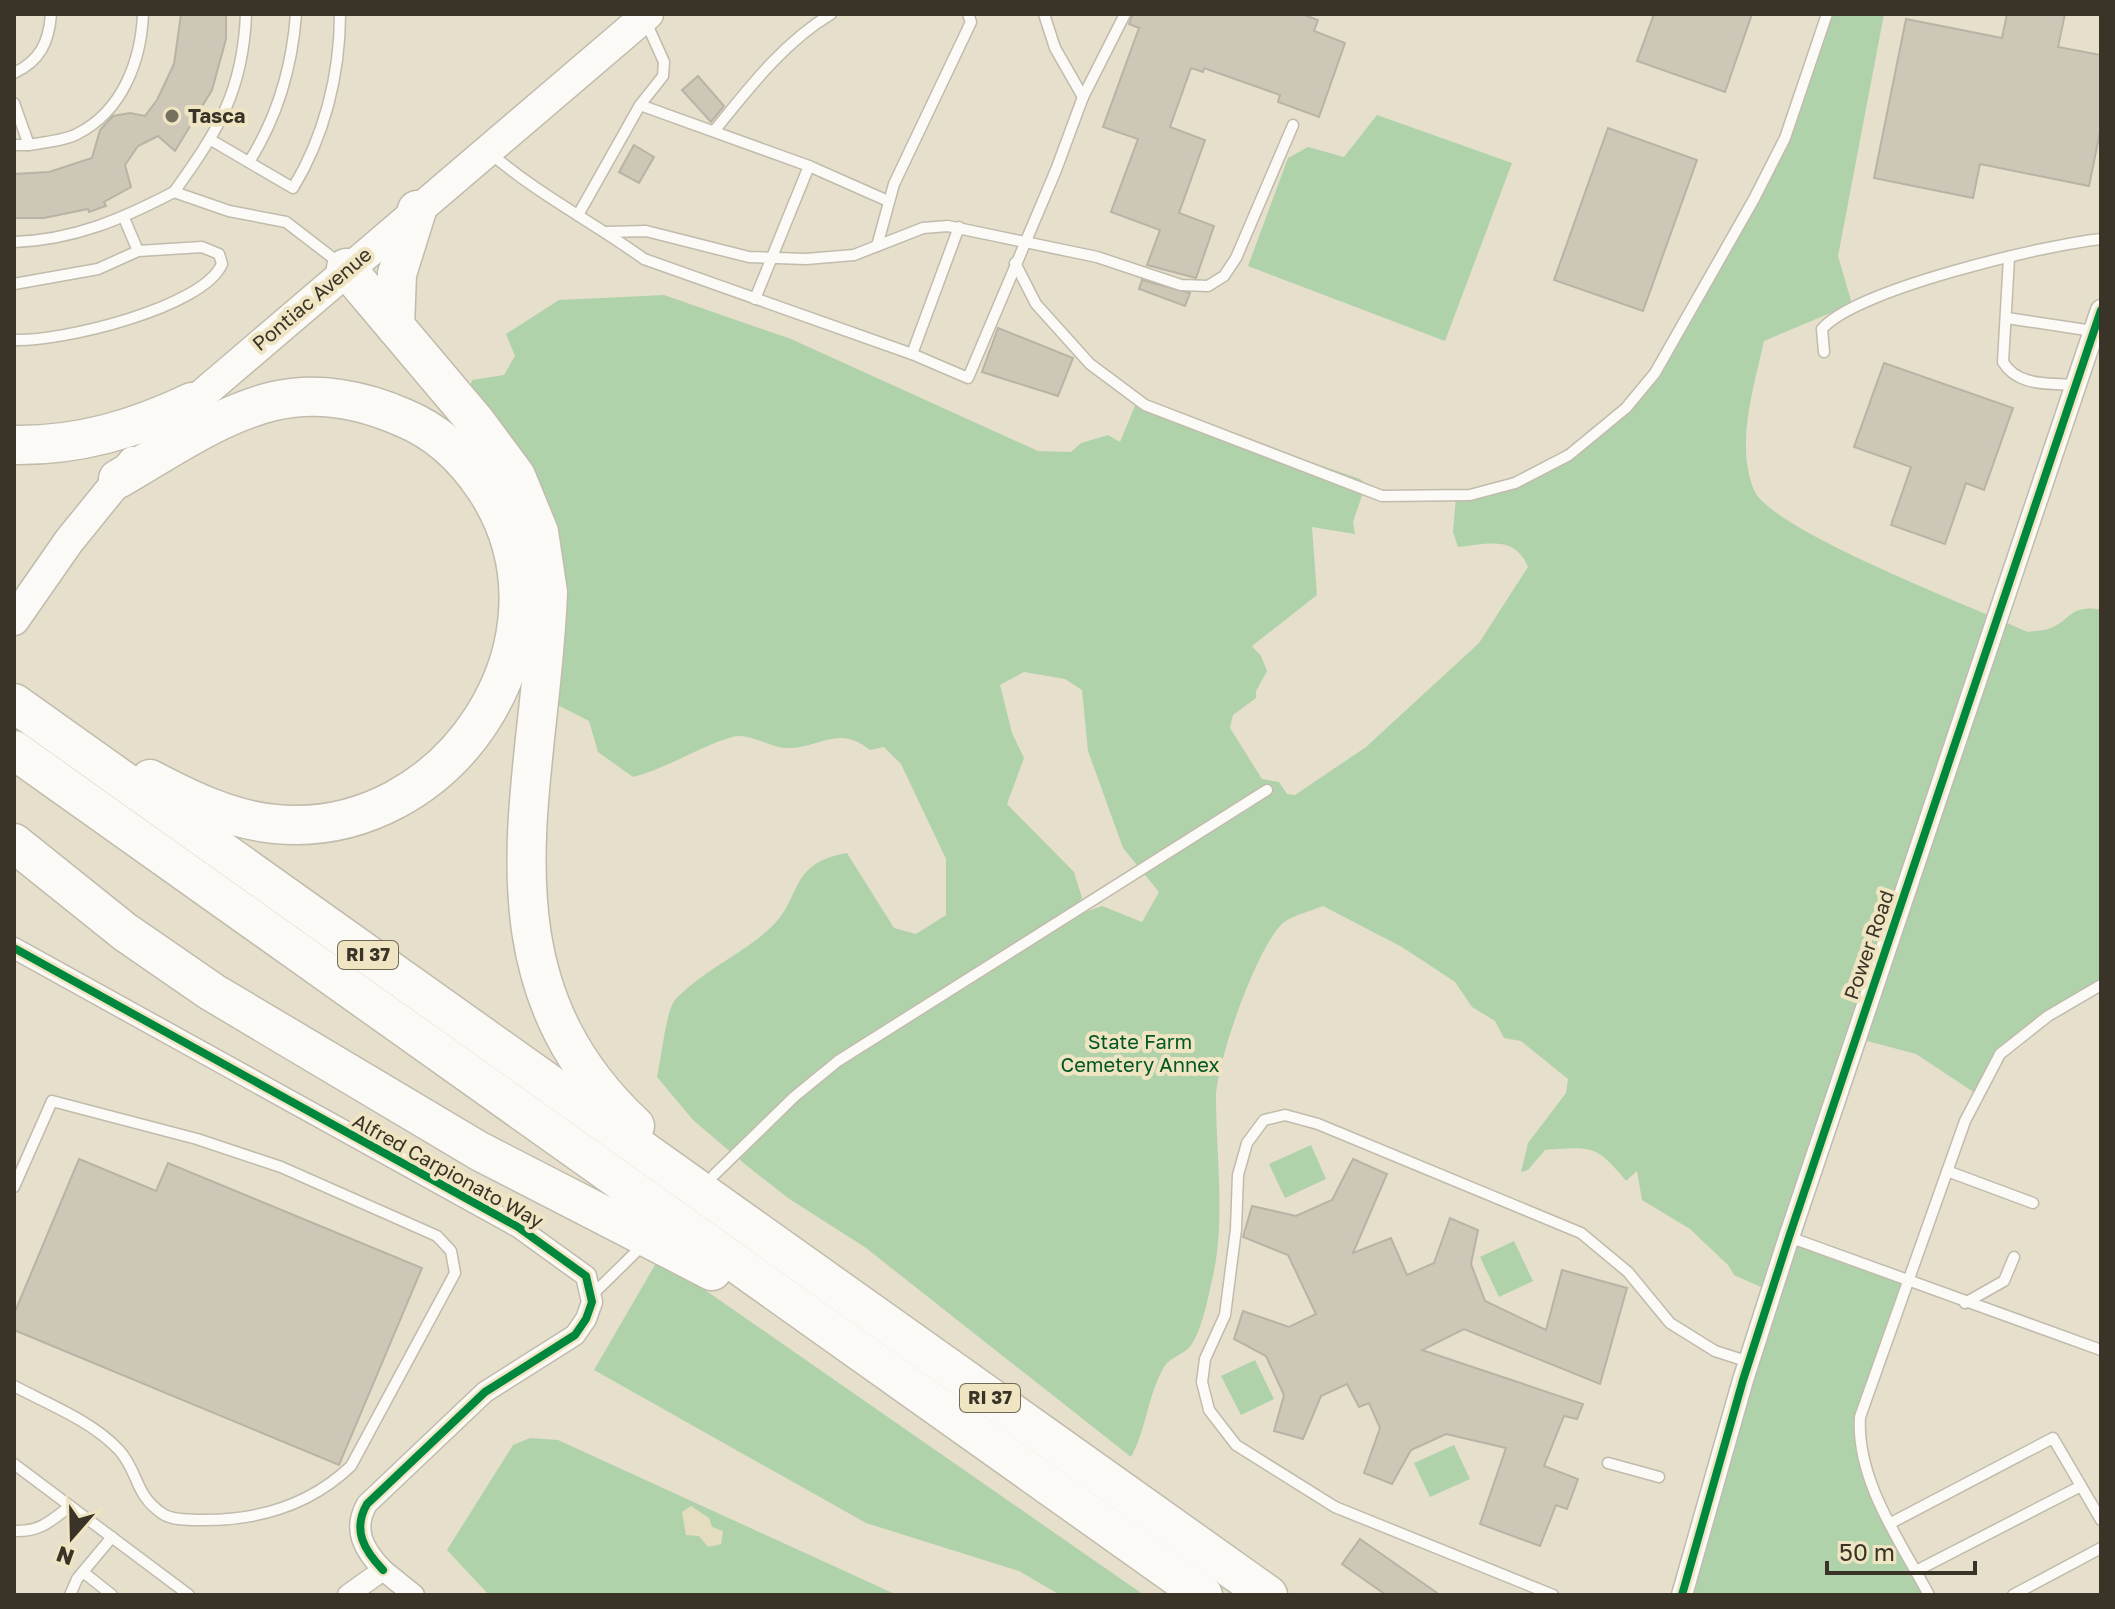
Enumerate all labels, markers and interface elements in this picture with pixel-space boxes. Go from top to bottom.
place label: Tasca [188,103,245,127]
marker: Tasca [163,107,181,125]
street label: Pontiac Avenue [247,241,376,355]
street label: Power Road [1838,887,1898,1003]
road number: RI 37 [338,941,398,969]
park label: State Farm Cemetery Annex [1061,1029,1219,1076]
street label: Alfred Carpionato Way [349,1108,548,1233]
road number: RI 37 [960,1384,1020,1412]
north arrow [32,1497,112,1577]
scale bar [1827,1525,1975,1575]
text: 50 m [1839,1537,1895,1566]
text: N [53,1541,77,1572]

